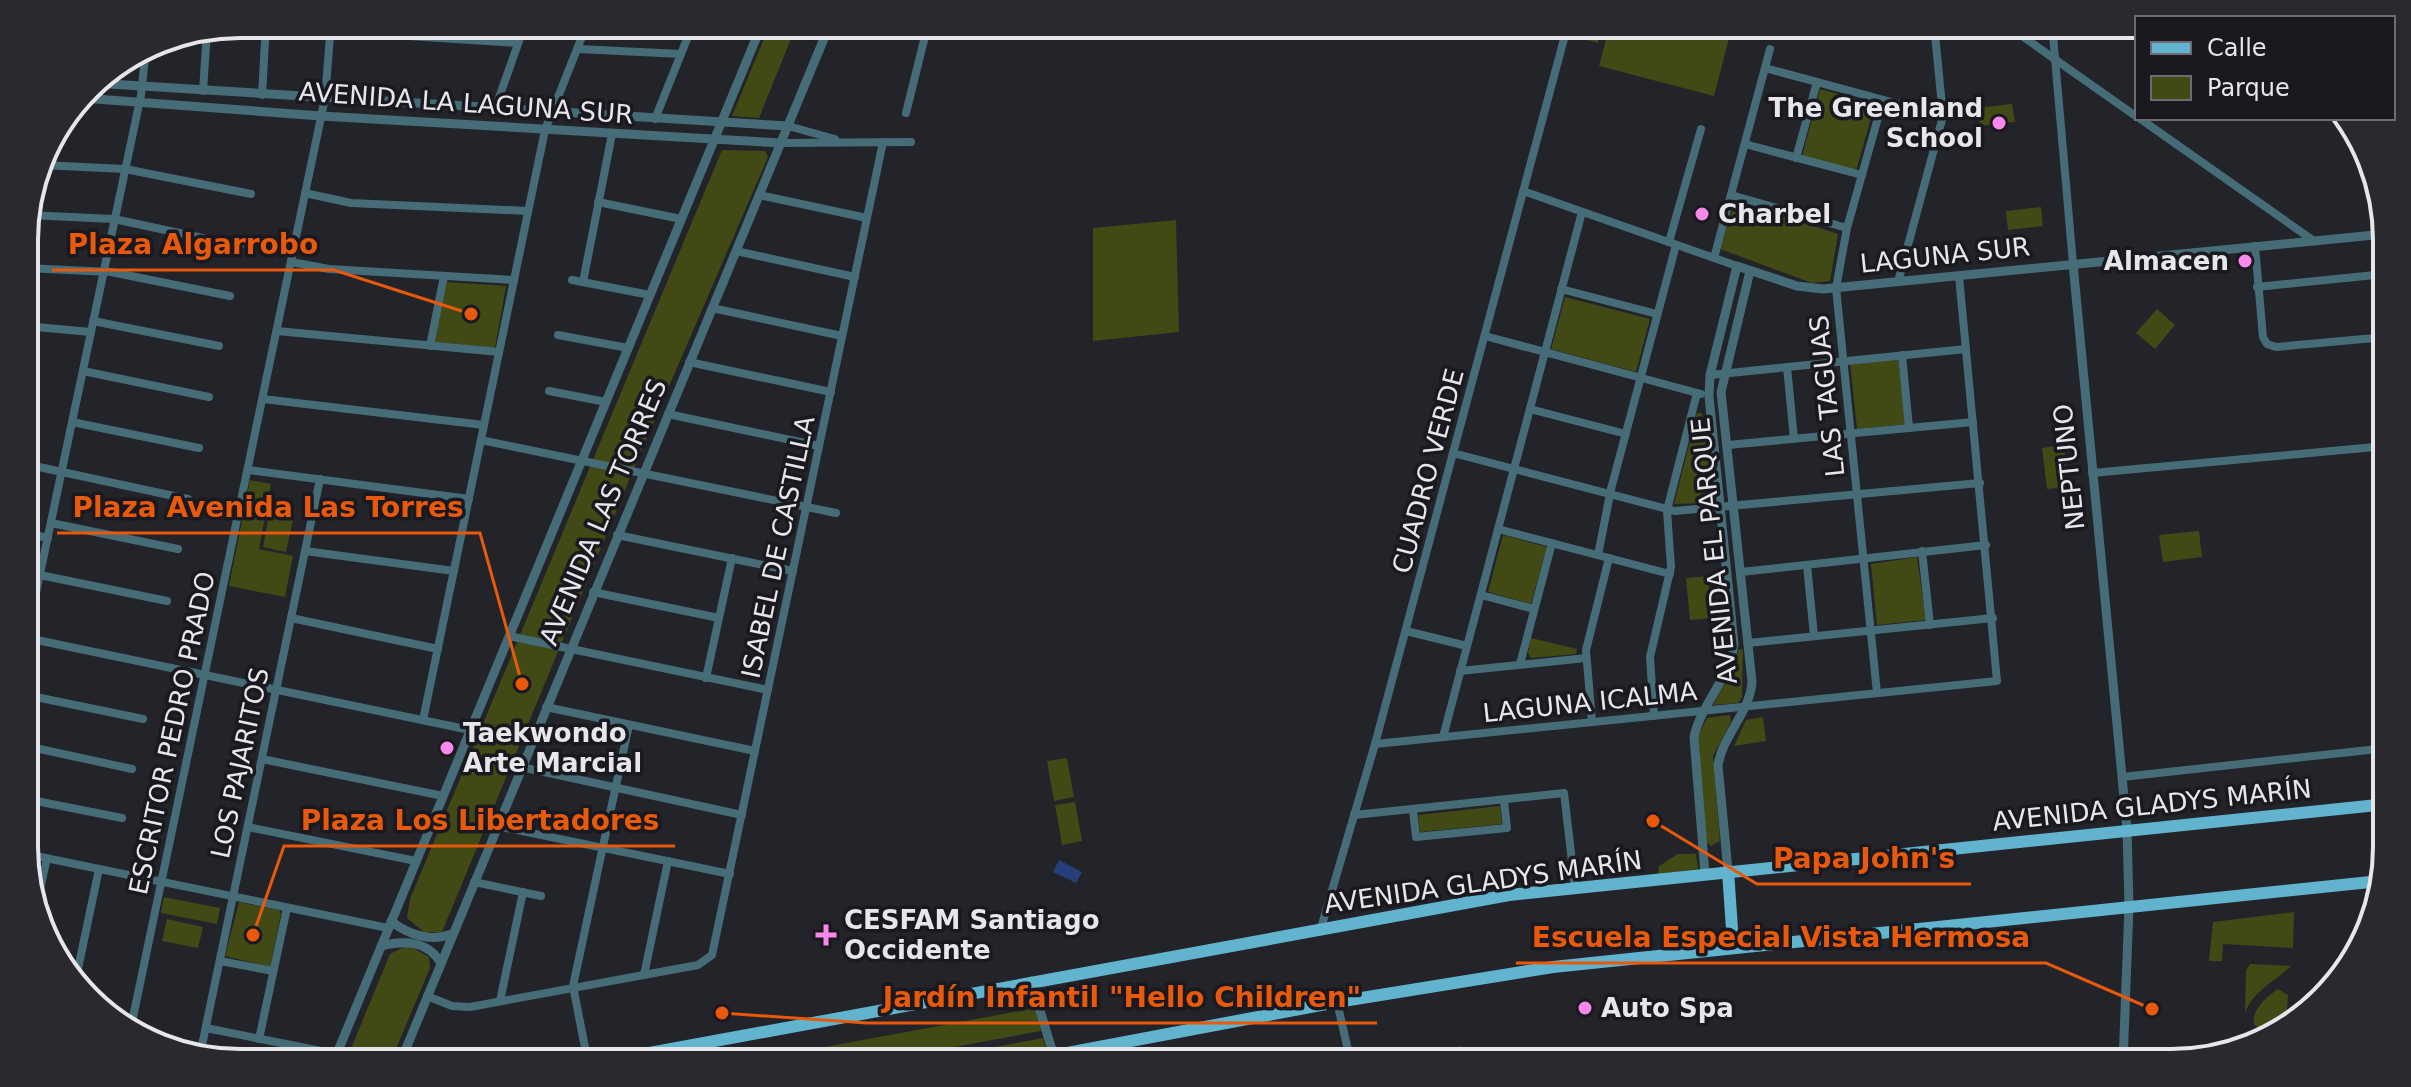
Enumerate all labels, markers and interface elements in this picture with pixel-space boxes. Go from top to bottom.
legend [2135,16,2395,120]
text: Calle [2207,34,2267,62]
text: Parque [2207,74,2290,102]
street label: AVENIDA LA LAGUNA SUR [298,76,634,130]
place label: The Greenland School [1769,93,1983,153]
marker: The Greenland School [1990,114,2008,132]
place label: Charbel [1718,199,1831,229]
marker: Charbel [1693,205,1711,223]
callout: Plaza Algarrobo [52,218,334,270]
text: Plaza Algarrobo [68,228,318,261]
street label: LAGUNA SUR [1859,231,2031,279]
place label: Almacen [2104,246,2229,276]
marker: Almacen [2236,252,2254,270]
street label: LAS TAGUAS [1804,314,1850,478]
street label: CUADRO VERDE [1386,365,1470,577]
street label: AVENIDA LAS TORRES [533,374,673,650]
street label: NEPTUNO [2047,403,2091,531]
street label: ISABEL DE CASTILLA [736,413,821,681]
street label: AVENIDA EL PARQUE [1685,416,1743,686]
callout: Plaza Avenida Las Torres [57,481,480,533]
text: Plaza Avenida Las Torres [72,491,464,524]
street label: ESCRITOR PEDRO PRADO [123,569,221,897]
street label: LOS PAJARITOS [205,665,275,861]
street label: LAGUNA ICALMA [1481,676,1699,728]
place label: Taekwondo Arte Marcial [463,718,642,778]
marker: Taekwondo Arte Marcial [438,739,456,757]
street label: AVENIDA GLADYS MARÍN [1991,772,2313,837]
callout: Plaza Los Libertadores [284,794,675,846]
text: Plaza Los Libertadores [301,804,659,837]
callout: Papa John's [1757,832,1971,884]
text: Papa John's [1773,842,1955,875]
street label: AVENIDA GLADYS MARÍN [1322,844,1644,919]
place label: CESFAM Santiago Occidente [844,905,1100,965]
callout: Escuela Especial Vista Hermosa [1516,911,2046,963]
text: Escuela Especial Vista Hermosa [1532,921,2030,954]
marker: CESFAM Santiago Occidente [815,924,837,946]
callout: Jardín Infantil "Hello Children" [867,971,1377,1023]
text: Jardín Infantil "Hello Children" [881,981,1361,1014]
place label: Auto Spa [1601,993,1734,1023]
marker: Auto Spa [1576,999,1594,1017]

